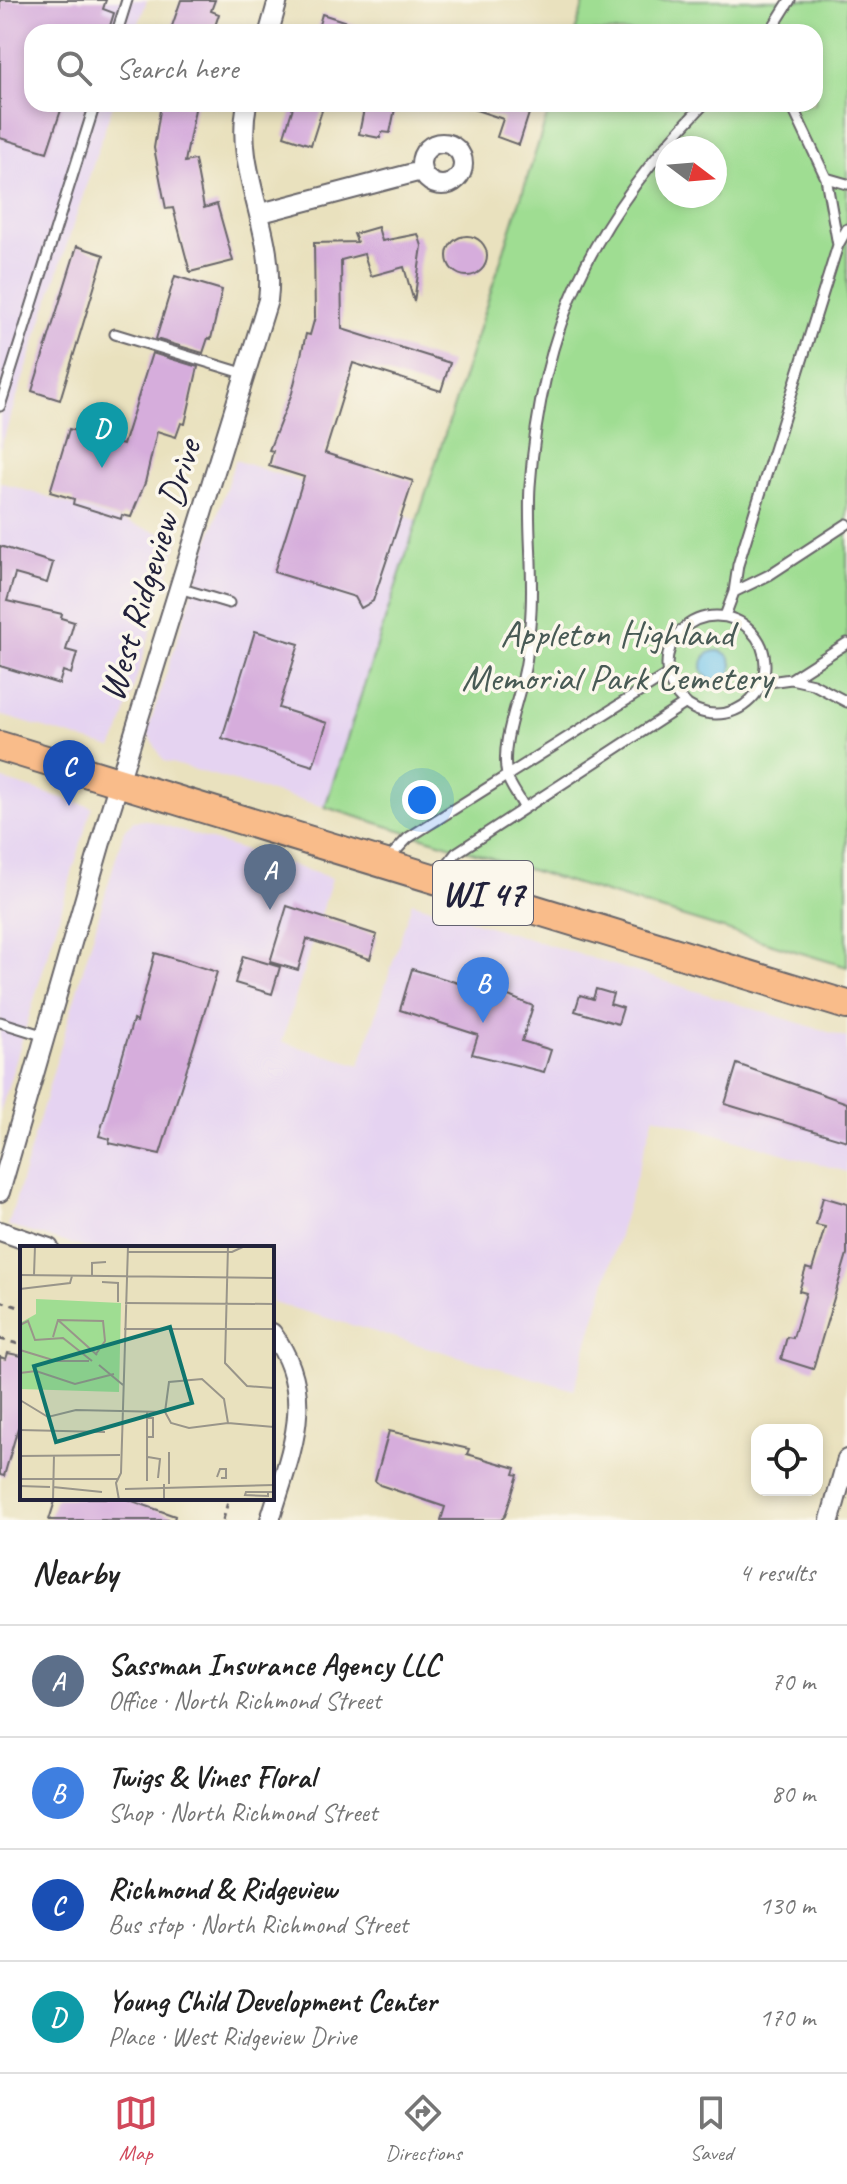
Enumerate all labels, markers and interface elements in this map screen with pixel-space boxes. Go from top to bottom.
search box [24,24,823,112]
icon: search [52,46,96,90]
text: Search here [116,49,238,87]
north arrow [655,136,727,208]
pin: D [76,402,128,468]
street label: West Ridgeview Drive [87,431,212,706]
park label: Appleton Highland Memorial Park Cemetery [462,610,776,701]
pin: C [43,740,95,806]
your location [402,780,442,820]
pin: A [244,844,296,910]
road number: WI 47 [433,861,533,925]
pin: B [457,957,509,1023]
inset map [20,1246,274,1500]
map controls [751,1424,823,1496]
button: locate [751,1424,823,1496]
text: Nearby [32,1551,118,1594]
text: 4 results [739,1556,815,1589]
text: Sassman Insurance Agency LLC [108,1646,440,1684]
text: A [51,1665,65,1698]
text: 70 m [771,1665,815,1698]
text: Office · North Richmond Street [108,1684,381,1717]
text: Twigs & Vines Floral [108,1758,315,1796]
text: B [51,1777,65,1810]
text: 80 m [771,1777,815,1810]
text: Shop · North Richmond Street [108,1796,377,1829]
text: Richmond & Ridgeview [108,1870,337,1908]
text: C [52,1889,64,1922]
text: 130 m [759,1889,815,1922]
text: Bus stop · North Richmond Street [108,1908,408,1941]
text: Young Child Development Center [108,1982,436,2020]
text: D [50,2001,66,2034]
text: 170 m [759,2001,815,2034]
text: Place · West Ridgeview Drive [108,2020,356,2053]
tab: Map [114,2091,158,2167]
tab: Directions [385,2091,462,2167]
tab: Saved [689,2091,733,2167]

